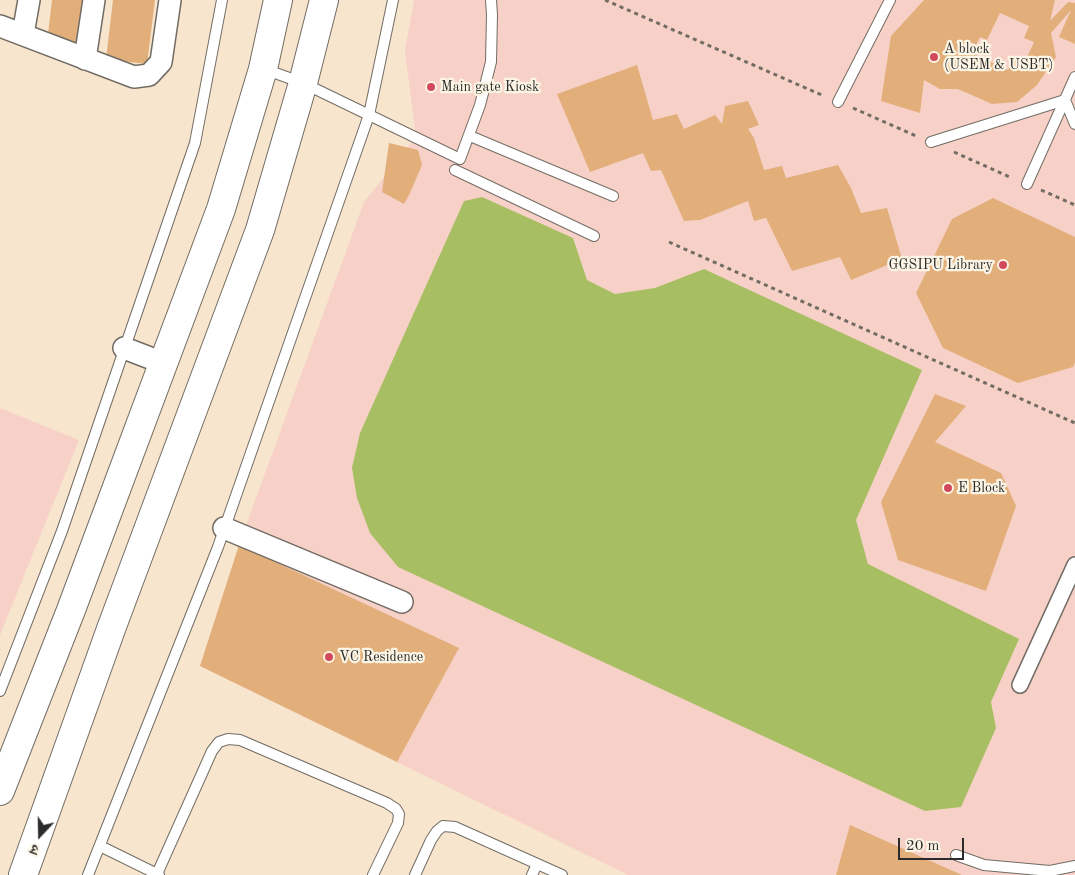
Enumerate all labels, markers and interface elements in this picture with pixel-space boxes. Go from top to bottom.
place label: A block (USEM & USBT) [944,41,1053,74]
marker: A block (USEM & USBT) [928,51,940,63]
place label: Main gate Kiosk [441,79,539,95]
marker: Main gate Kiosk [425,81,437,93]
place label: GGSIPU Library [888,257,993,273]
marker: GGSIPU Library [997,259,1009,271]
place label: E Block [958,480,1005,496]
marker: E Block [942,482,954,494]
place label: VC Residence [339,649,423,665]
marker: VC Residence [323,651,335,663]
north arrow [15,810,65,860]
scale bar [900,828,966,860]
text: 20 m [906,839,940,854]
text: उ [29,841,40,857]

